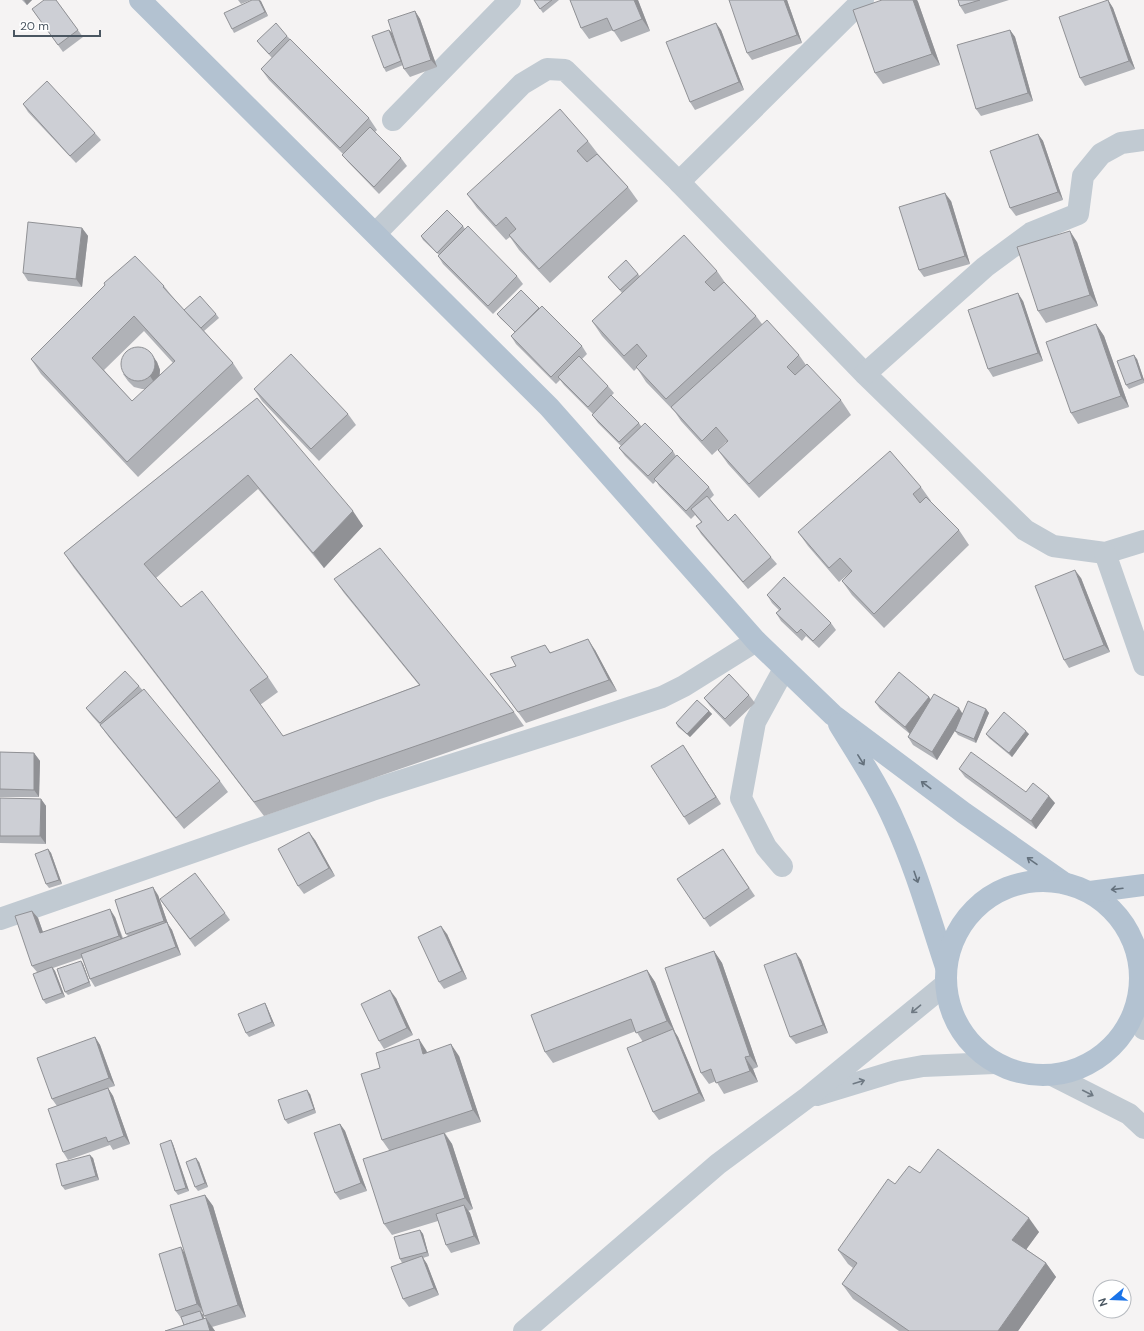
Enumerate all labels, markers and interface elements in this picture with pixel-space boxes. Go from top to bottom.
scale bar [14,12,100,38]
text: 20 m [20,18,49,34]
one-way arrow [857,754,865,766]
one-way arrow [921,780,932,789]
one-way arrow [1027,857,1038,865]
one-way arrow [913,871,920,884]
one-way arrow [1111,885,1124,892]
one-way arrow [911,1005,922,1014]
one-way arrow [852,1078,865,1085]
one-way arrow [1082,1090,1094,1097]
north arrow [1092,1279,1132,1319]
text: N [1095,1296,1110,1308]

